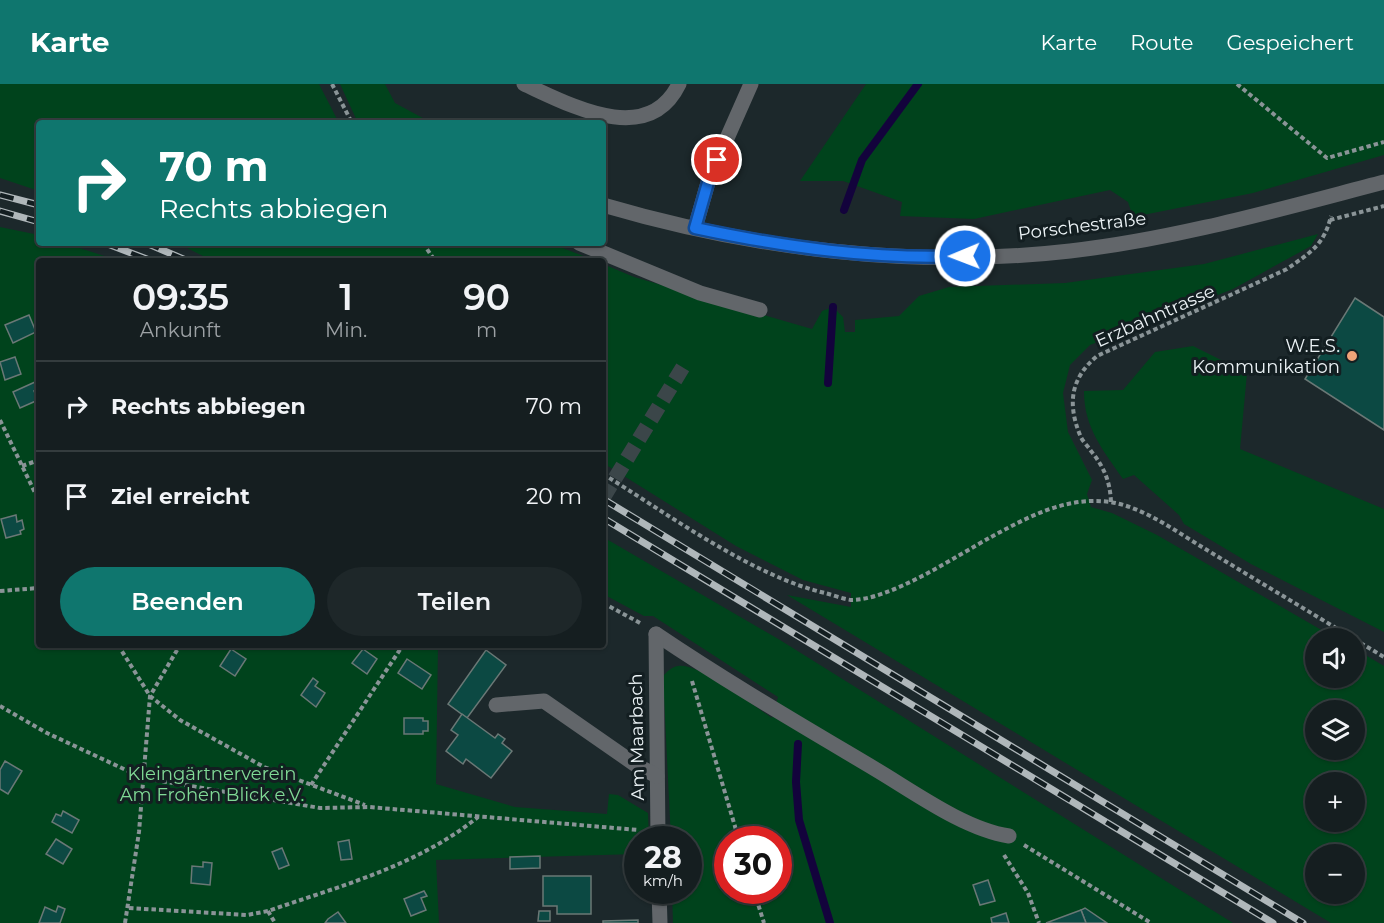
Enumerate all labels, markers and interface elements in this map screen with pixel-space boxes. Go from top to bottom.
text: Karte [30,25,110,59]
text: Karte [1041,30,1097,55]
text: Route [1130,30,1193,55]
text: Gespeichert [1226,30,1354,55]
pin [691,134,742,185]
text: 70 m [159,140,269,192]
icon: arrive [700,143,733,176]
icon: right [60,144,138,222]
text: Rechts abbiegen [159,192,388,225]
street label: Porschestraße [1017,207,1148,245]
position arrow [933,224,997,288]
text: 09:35 [132,275,229,319]
text: 1 [339,275,353,319]
text: 90 [463,275,510,319]
street label: Erzbahntrasse [1092,280,1218,352]
text: Ankunft [140,318,221,342]
text: Min. [325,318,367,342]
text: m [476,318,497,342]
place label: W.E.S. Kommunikation [1192,335,1340,378]
marker: W.E.S. Kommunikation [1345,349,1359,363]
icon: right [60,390,93,423]
text: Rechts abbiegen [111,393,306,420]
text: 70 m [526,393,582,420]
icon: arrive [60,480,93,513]
text: Ziel erreicht [111,483,250,510]
text: 20 m [526,483,582,510]
button: Beenden [60,567,315,636]
button: Teilen [327,567,582,636]
map controls [1305,628,1365,904]
button: sound [1305,628,1365,688]
street label: Am Maarbach [625,673,649,801]
button: layers [1305,700,1365,760]
park label: Kleingärtnerverein Am Frohen Blick e.V. [120,763,304,806]
button: + [1305,772,1365,832]
speed limit sign: 30 [714,826,792,904]
text: 28 [644,839,682,876]
button: − [1305,844,1365,904]
text: km/h [643,871,683,890]

